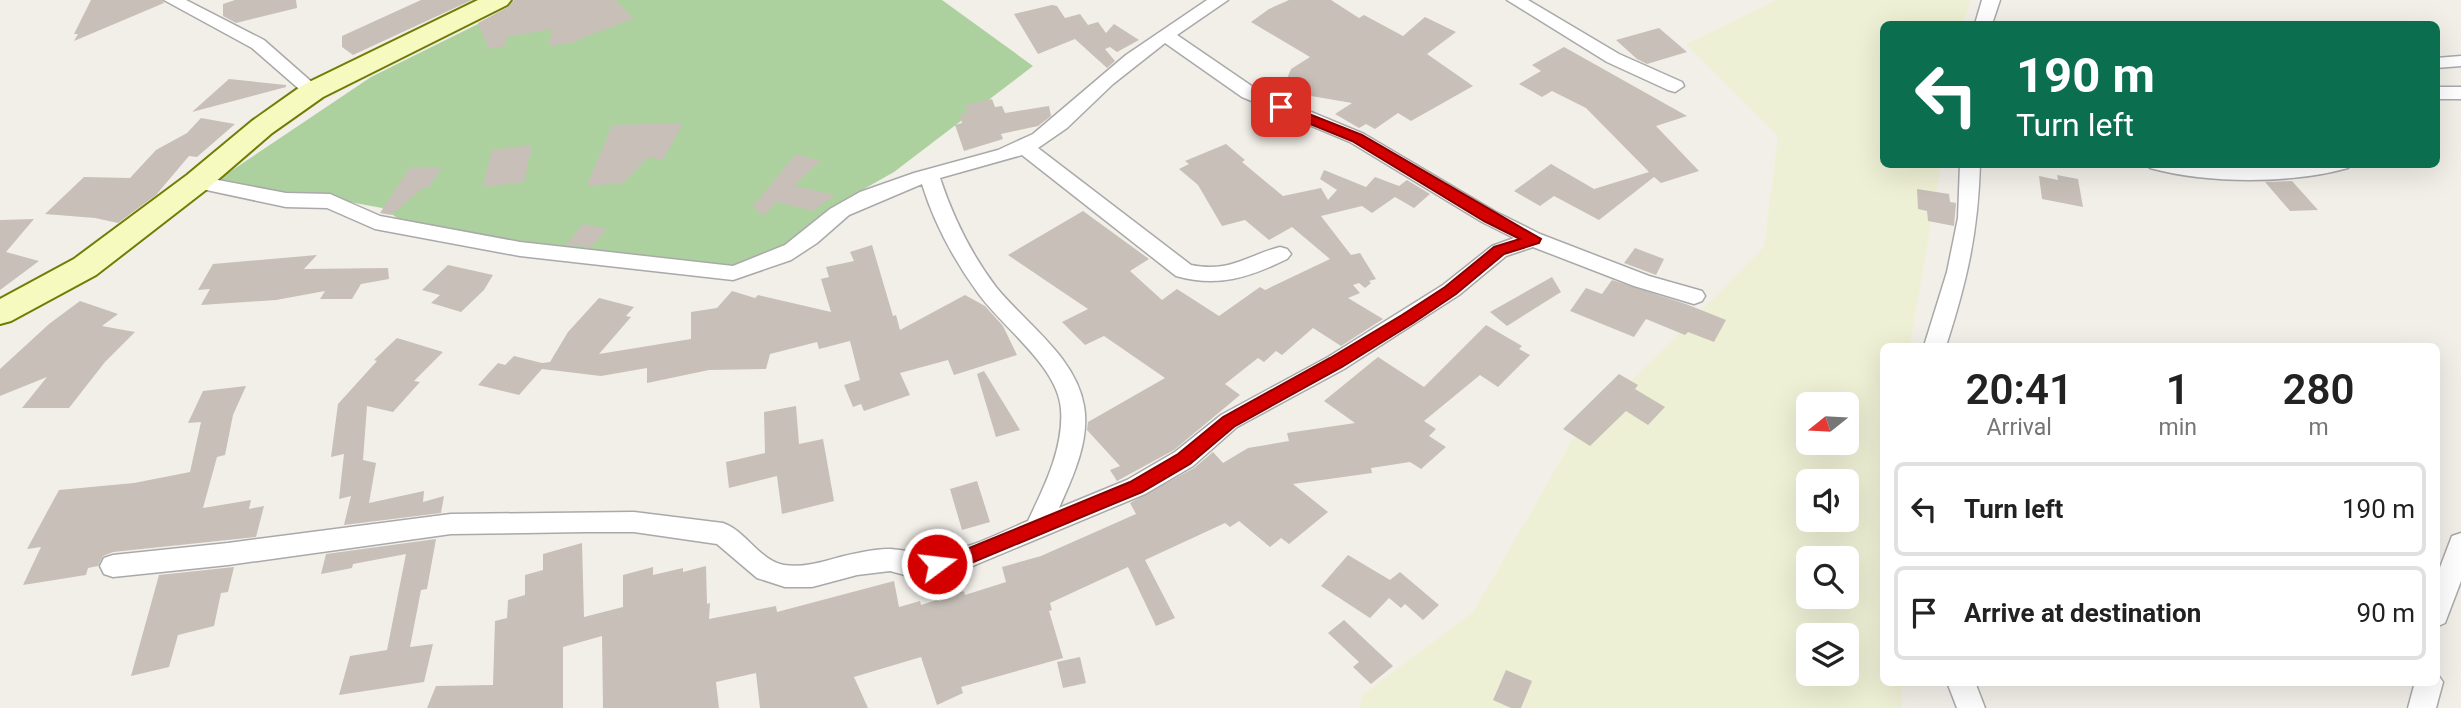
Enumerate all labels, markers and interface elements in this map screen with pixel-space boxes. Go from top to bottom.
text: 190 m [2016,47,2155,104]
icon: left [1901,49,1992,140]
pin [1251,77,1311,137]
icon: arrive [1262,88,1300,126]
text: Turn left [2016,106,2134,144]
text: 20:41 [1966,365,2073,414]
text: 1 [2166,365,2190,414]
text: 280 [2282,365,2354,414]
north arrow [1796,392,1858,455]
map controls [1796,392,1859,686]
text: Arrival [1987,414,2052,441]
text: min [2158,414,2197,441]
text: m [2308,414,2329,441]
button: sound [1796,469,1859,532]
icon: left [1905,490,1943,528]
text: Turn left [1964,494,2063,524]
text: 190 m [2342,494,2415,524]
position arrow [900,527,974,601]
button: search [1796,546,1859,609]
icon: arrive [1905,594,1943,632]
text: Arrive at destination [1964,598,2201,628]
text: 90 m [2357,598,2415,628]
button: layers [1796,623,1859,686]

